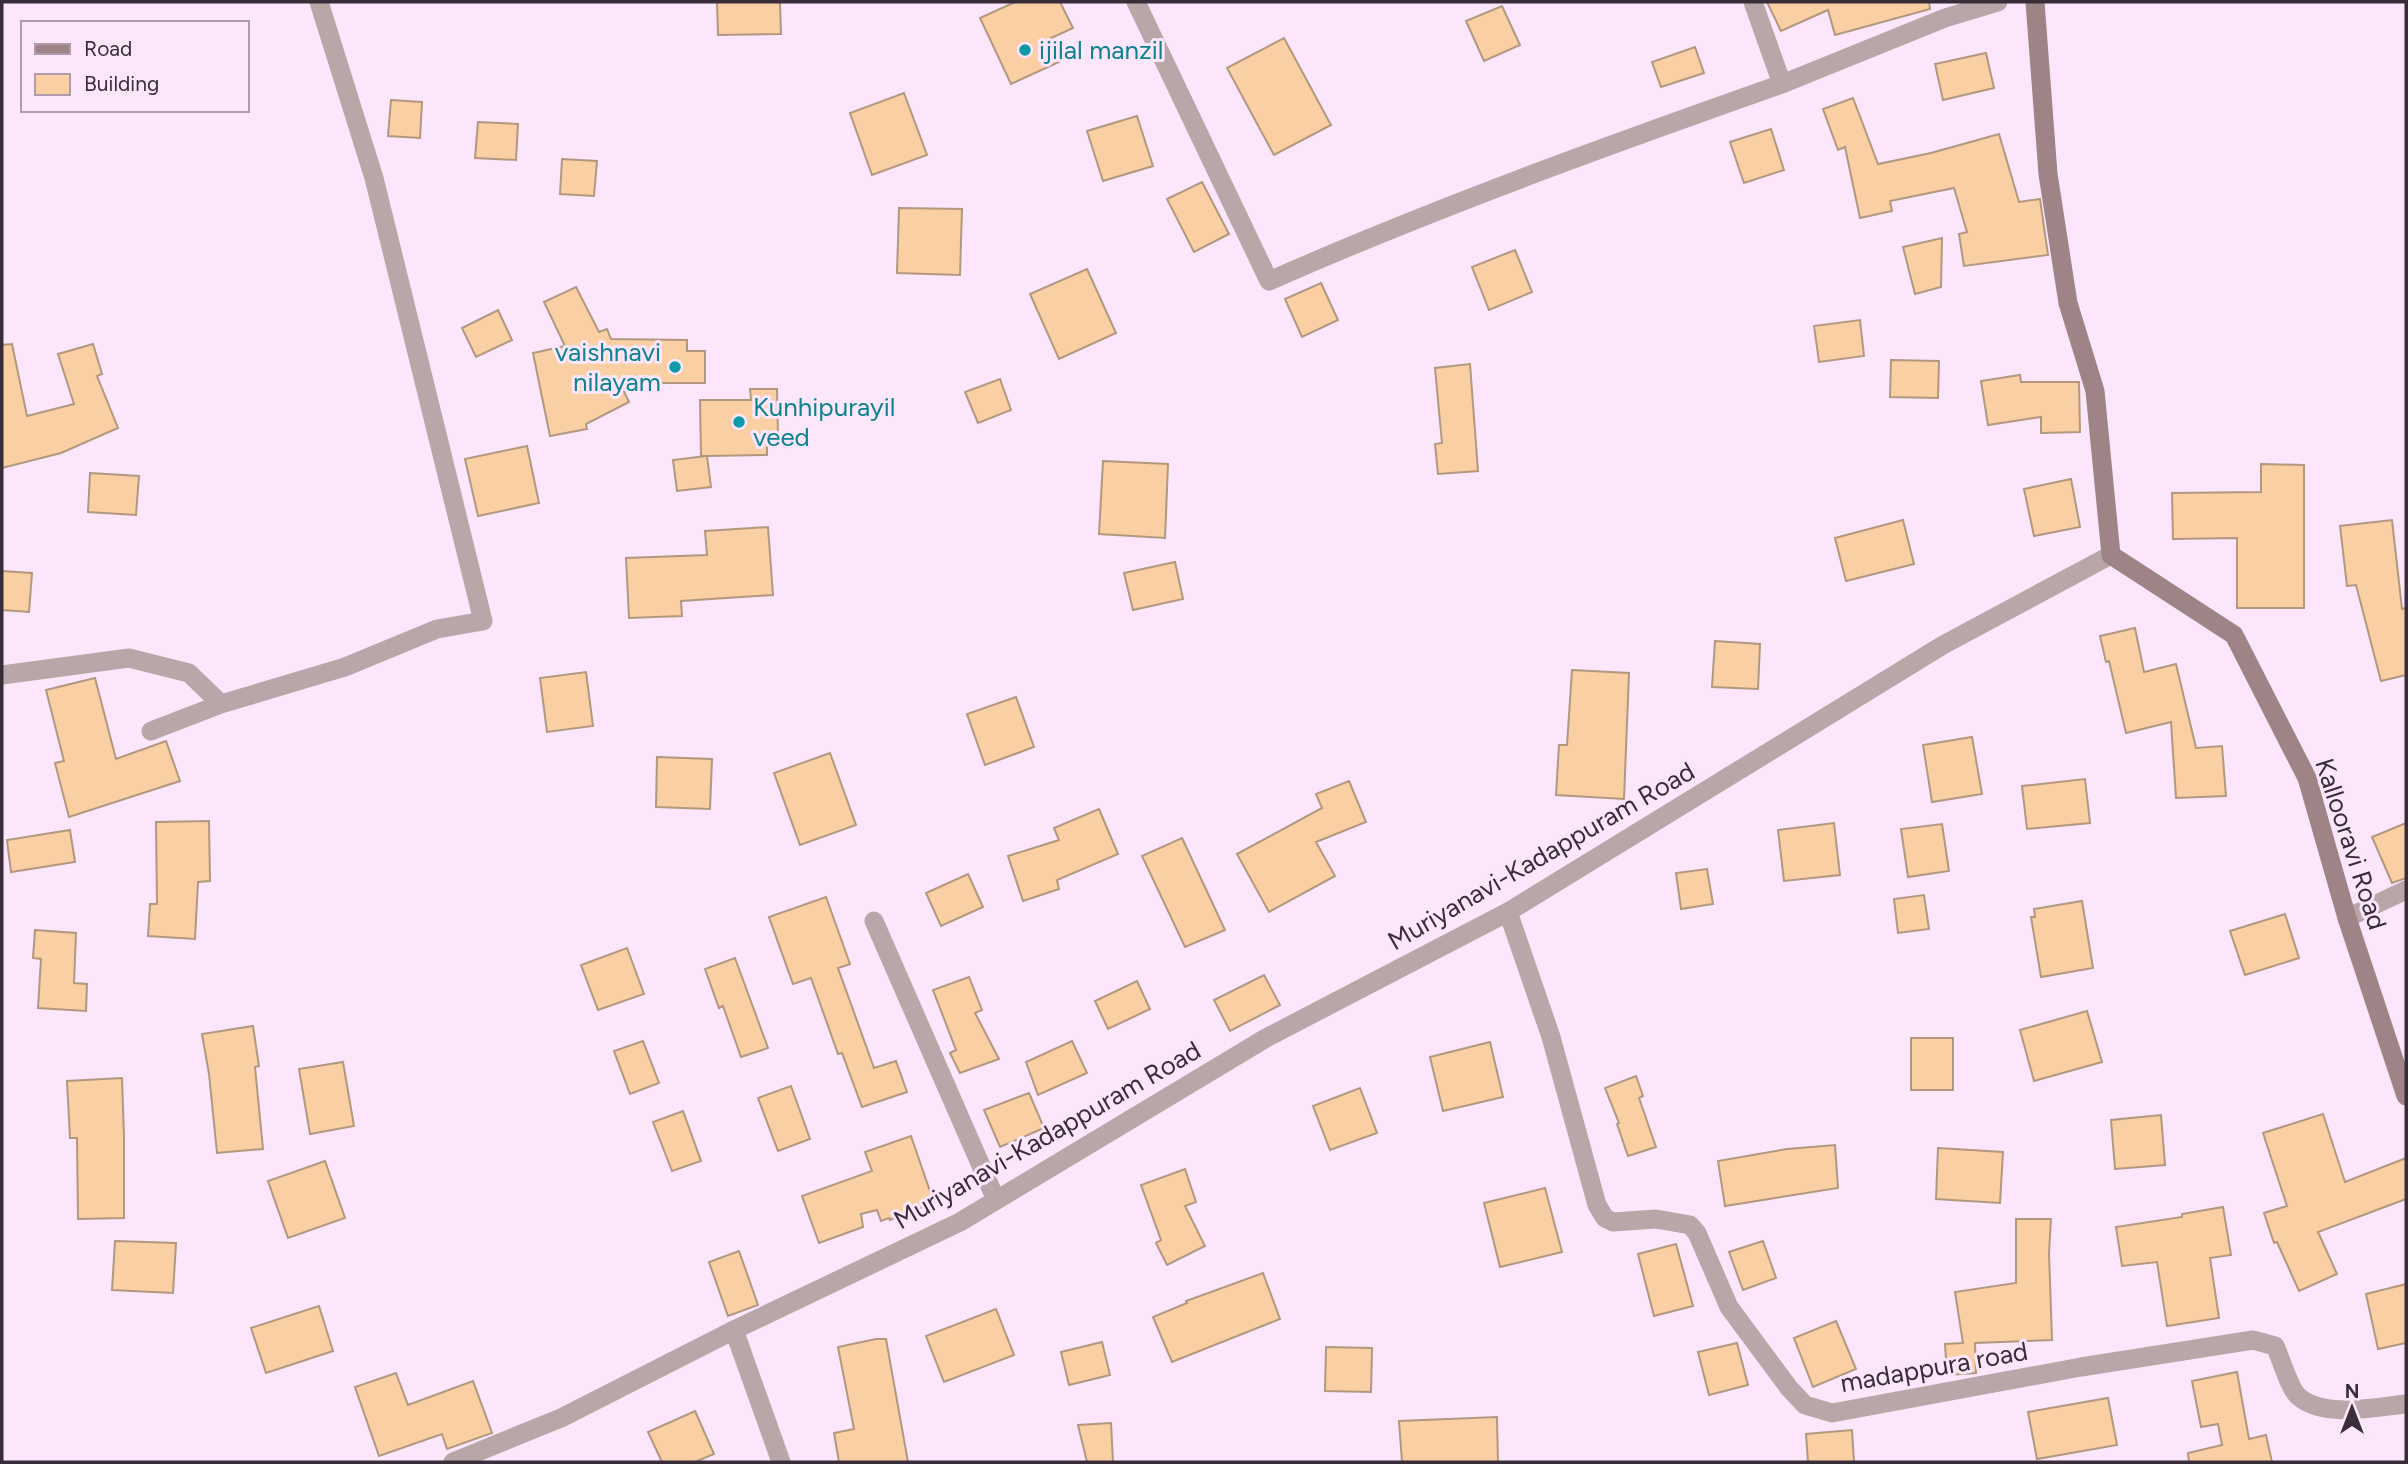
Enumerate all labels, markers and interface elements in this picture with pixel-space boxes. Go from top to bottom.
legend [21,21,248,112]
place label: ijilal manzil [1039,34,1164,66]
text: Road [84,36,132,61]
marker: ijilal manzil [1017,42,1033,58]
text: Building [84,71,159,96]
place label: vaishnavi nilayam [555,336,661,398]
marker: vaishnavi nilayam [667,359,683,375]
place label: Kunhipurayil veed [753,391,896,453]
marker: Kunhipurayil veed [731,414,747,430]
street label: Kallooravi Road [2308,754,2394,934]
street label: Muriyanavi-Kadappuram Road [1382,755,1700,957]
street label: Muriyanavi-Kadappuram Road [888,1034,1206,1236]
street label: madappura road [1838,1335,2030,1399]
north arrow [2317,1373,2387,1443]
text: N [2345,1380,2359,1403]

